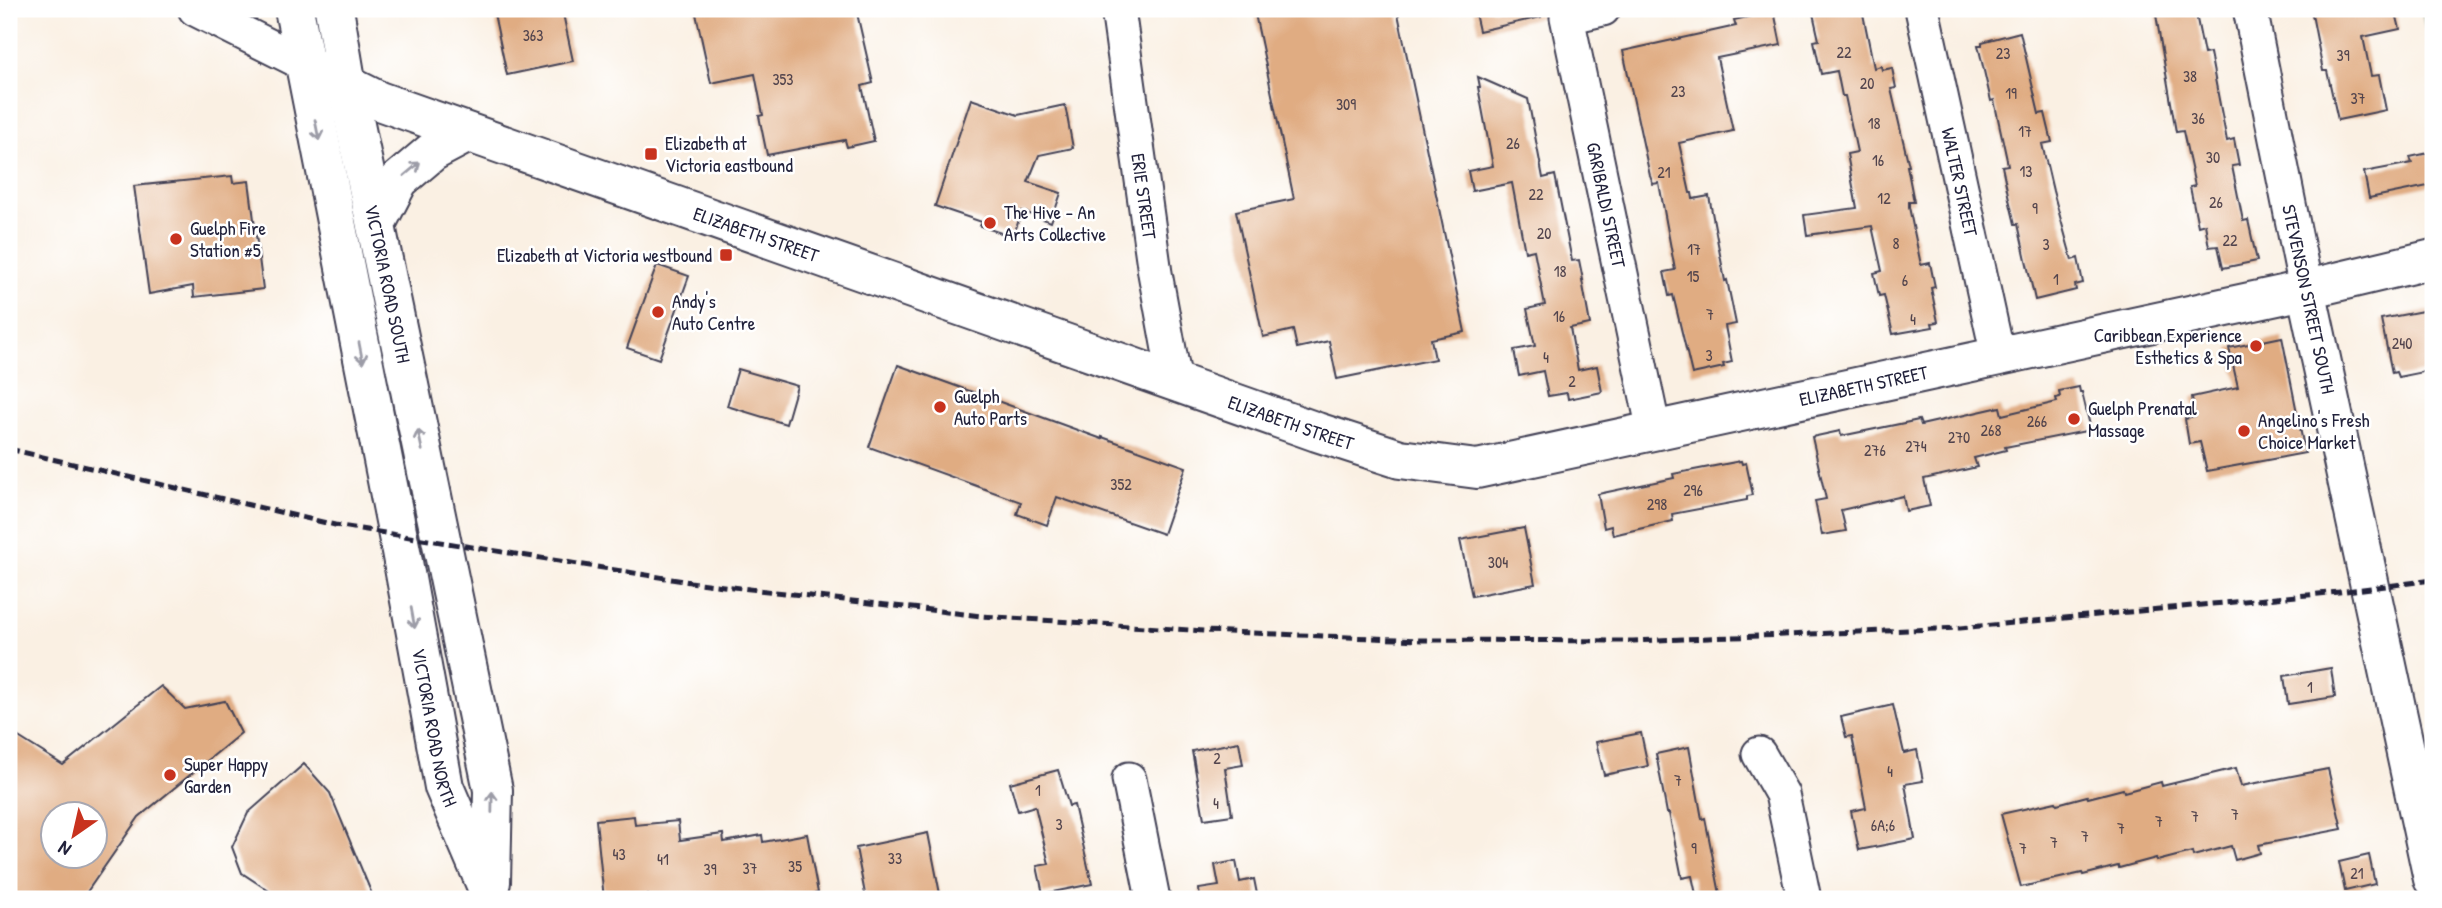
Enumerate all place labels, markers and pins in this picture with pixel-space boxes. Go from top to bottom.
place label: Elizabeth at Victoria eastbound [665,130,793,178]
marker: Elizabeth at Victoria eastbound [643,146,659,162]
place label: The Hive - An Arts Collective [1004,199,1106,247]
place label: Guelph Fire Station #5 [190,215,267,263]
marker: The Hive - An Arts Collective [982,215,998,231]
marker: Guelph Fire Station #5 [168,231,184,247]
place label: Elizabeth at Victoria westbound [497,242,713,268]
marker: Elizabeth at Victoria westbound [718,247,734,263]
place label: Andy's Auto Centre [672,288,756,336]
marker: Andy's Auto Centre [650,304,666,320]
place label: Caribbean Experience Esthetics & Spa [2094,322,2243,370]
marker: Caribbean Experience Esthetics & Spa [2248,338,2264,354]
place label: Guelph Auto Parts [954,383,1027,431]
place label: Guelph Prenatal Massage [2088,395,2198,443]
marker: Guelph Auto Parts [932,399,948,415]
place label: Angelino's Fresh Choice Market [2258,407,2370,455]
marker: Guelph Prenatal Massage [2066,411,2082,427]
marker: Angelino's Fresh Choice Market [2236,423,2252,439]
place label: Super Happy Garden [184,751,268,799]
marker: Super Happy Garden [162,767,178,783]

